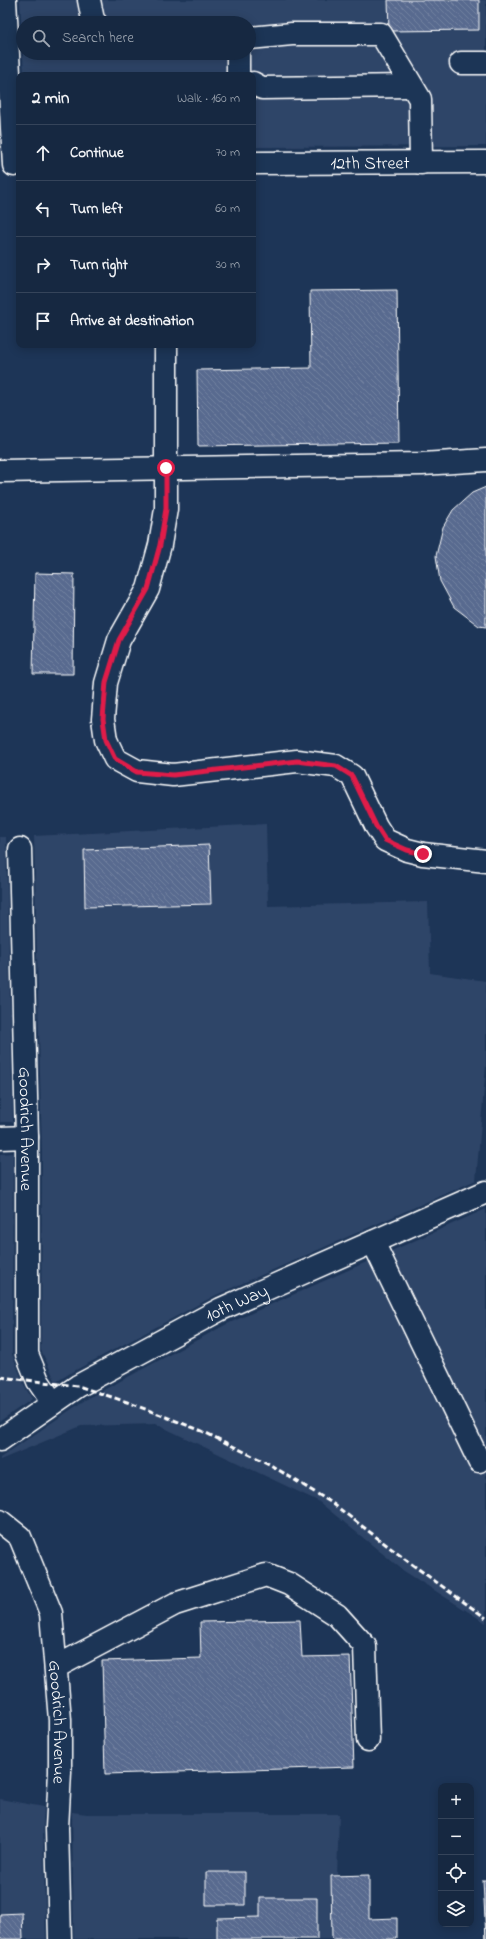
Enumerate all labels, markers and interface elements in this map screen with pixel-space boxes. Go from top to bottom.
search box [16,16,256,60]
icon: search [30,27,52,49]
text: Search here [62,27,134,49]
text: 2 min [32,86,69,111]
text: Walk · 160 m [177,89,240,108]
icon: ahead [32,142,54,164]
text: Continue [70,142,124,164]
text: 70 m [216,143,240,162]
street label: 12th Street [330,151,410,178]
icon: left [32,198,54,220]
text: Turn left [70,198,123,220]
text: 60 m [215,199,240,218]
icon: right [32,254,54,276]
text: Turn right [70,254,128,276]
text: 30 m [216,255,240,274]
icon: arrive [32,310,54,332]
text: Arrive at destination [70,310,194,332]
route start [157,459,175,477]
route end [414,845,432,863]
street label: Goodrich Avenue [10,1067,38,1192]
street label: 10th Way [201,1279,273,1330]
street label: Goodrich Avenue [40,1659,71,1785]
map controls [438,1783,474,1927]
button: + [438,1783,474,1819]
button: − [438,1819,474,1855]
button: locate [438,1855,474,1891]
button: layers [438,1891,474,1927]

